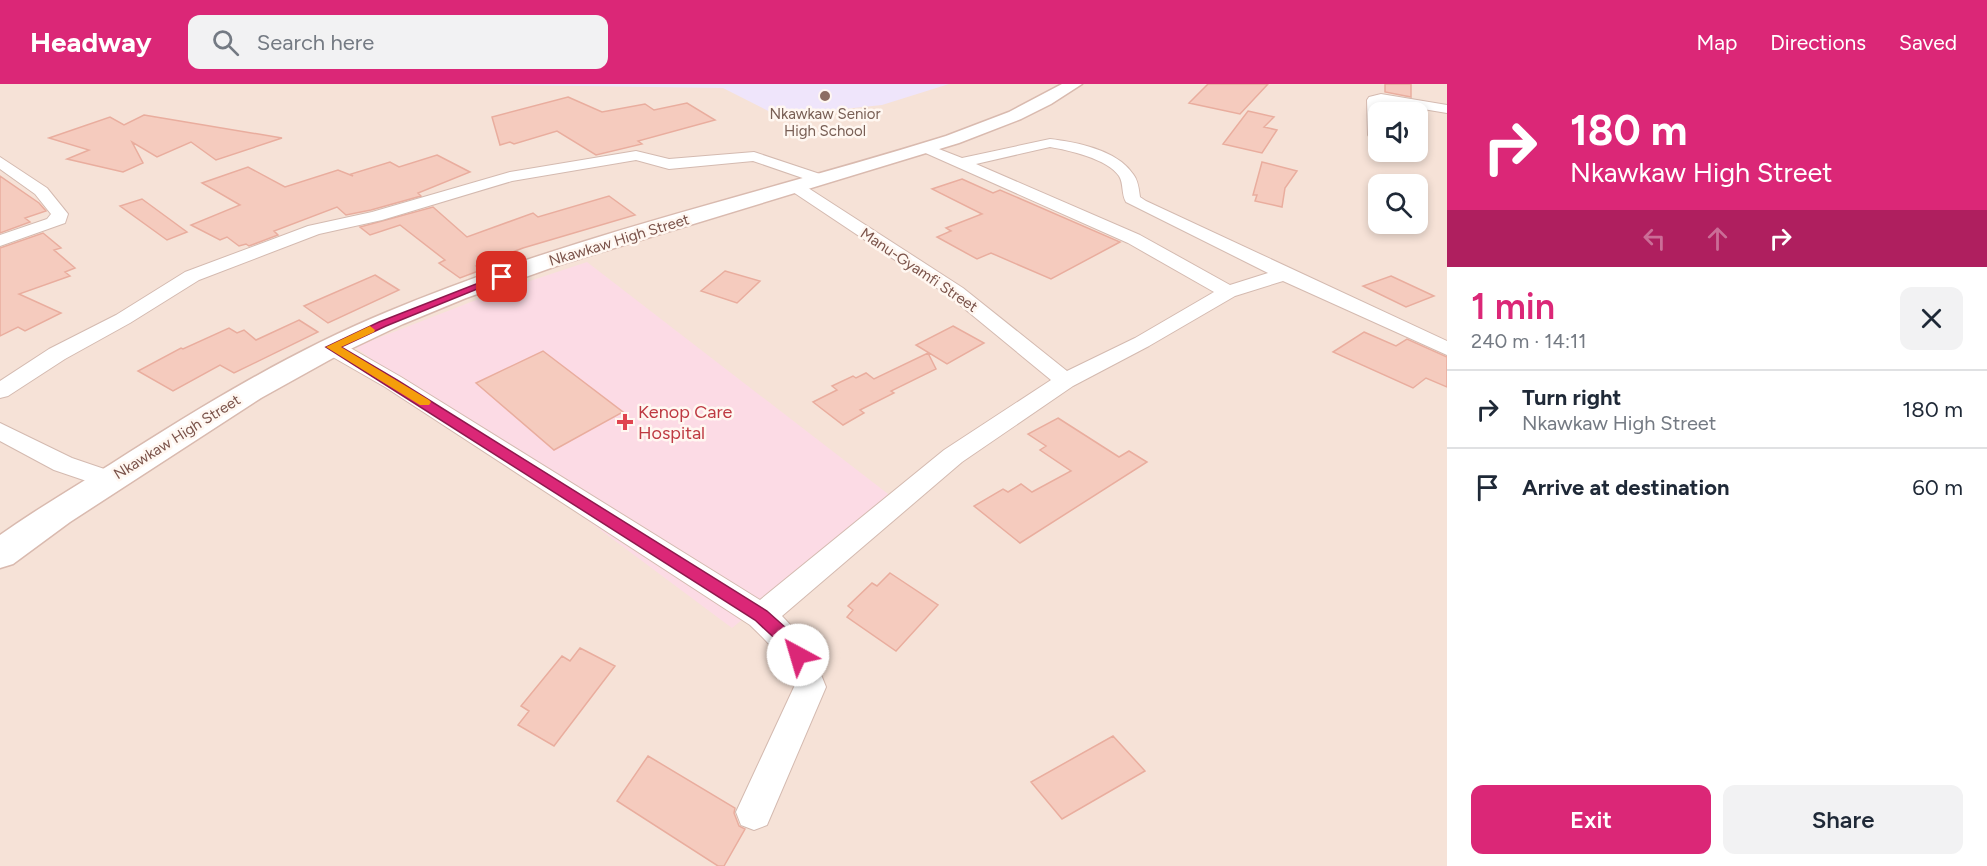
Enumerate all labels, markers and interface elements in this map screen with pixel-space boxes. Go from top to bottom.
search box [188,15,608,69]
text: Headway [30,25,152,59]
icon: search [209,26,242,59]
text: Search here [257,29,374,56]
text: Map [1696,30,1737,55]
text: Directions [1770,30,1866,55]
text: Saved [1899,30,1957,55]
marker: Nkawkaw Senior High School [818,89,832,103]
map controls [1368,102,1428,234]
button: sound [1368,102,1428,162]
place label: Nkawkaw Senior High School [769,105,881,140]
text: 180 m [1570,105,1687,156]
icon: right [1471,108,1549,186]
text: Nkawkaw High Street [1570,156,1832,189]
button: search [1368,174,1428,234]
street label: Nkawkaw High Street [547,210,692,270]
icon: left [1638,222,1671,255]
icon: ahead [1701,222,1734,255]
icon: right [1764,222,1797,255]
street label: Manu-Gyamfi Street [857,224,981,316]
pin [476,251,527,302]
icon: arrive [485,260,518,293]
text: 1 min [1471,285,1555,328]
button: close [1900,287,1963,350]
text: 240 m · 14:11 [1471,329,1587,353]
text: Turn right [1522,384,1621,411]
street label: Nkawkaw High Street [110,391,244,483]
icon: right [1471,393,1504,426]
text: 180 m [1902,396,1963,423]
place label: Kenop Care Hospital [638,401,732,444]
text: Nkawkaw High Street [1522,411,1716,435]
marker: Kenop Care Hospital [616,413,634,431]
icon: arrive [1471,471,1504,504]
text: Arrive at destination [1522,474,1730,501]
text: 60 m [1912,474,1963,501]
position arrow [766,623,830,687]
button: Exit [1471,785,1711,854]
button: Share [1723,785,1963,854]

